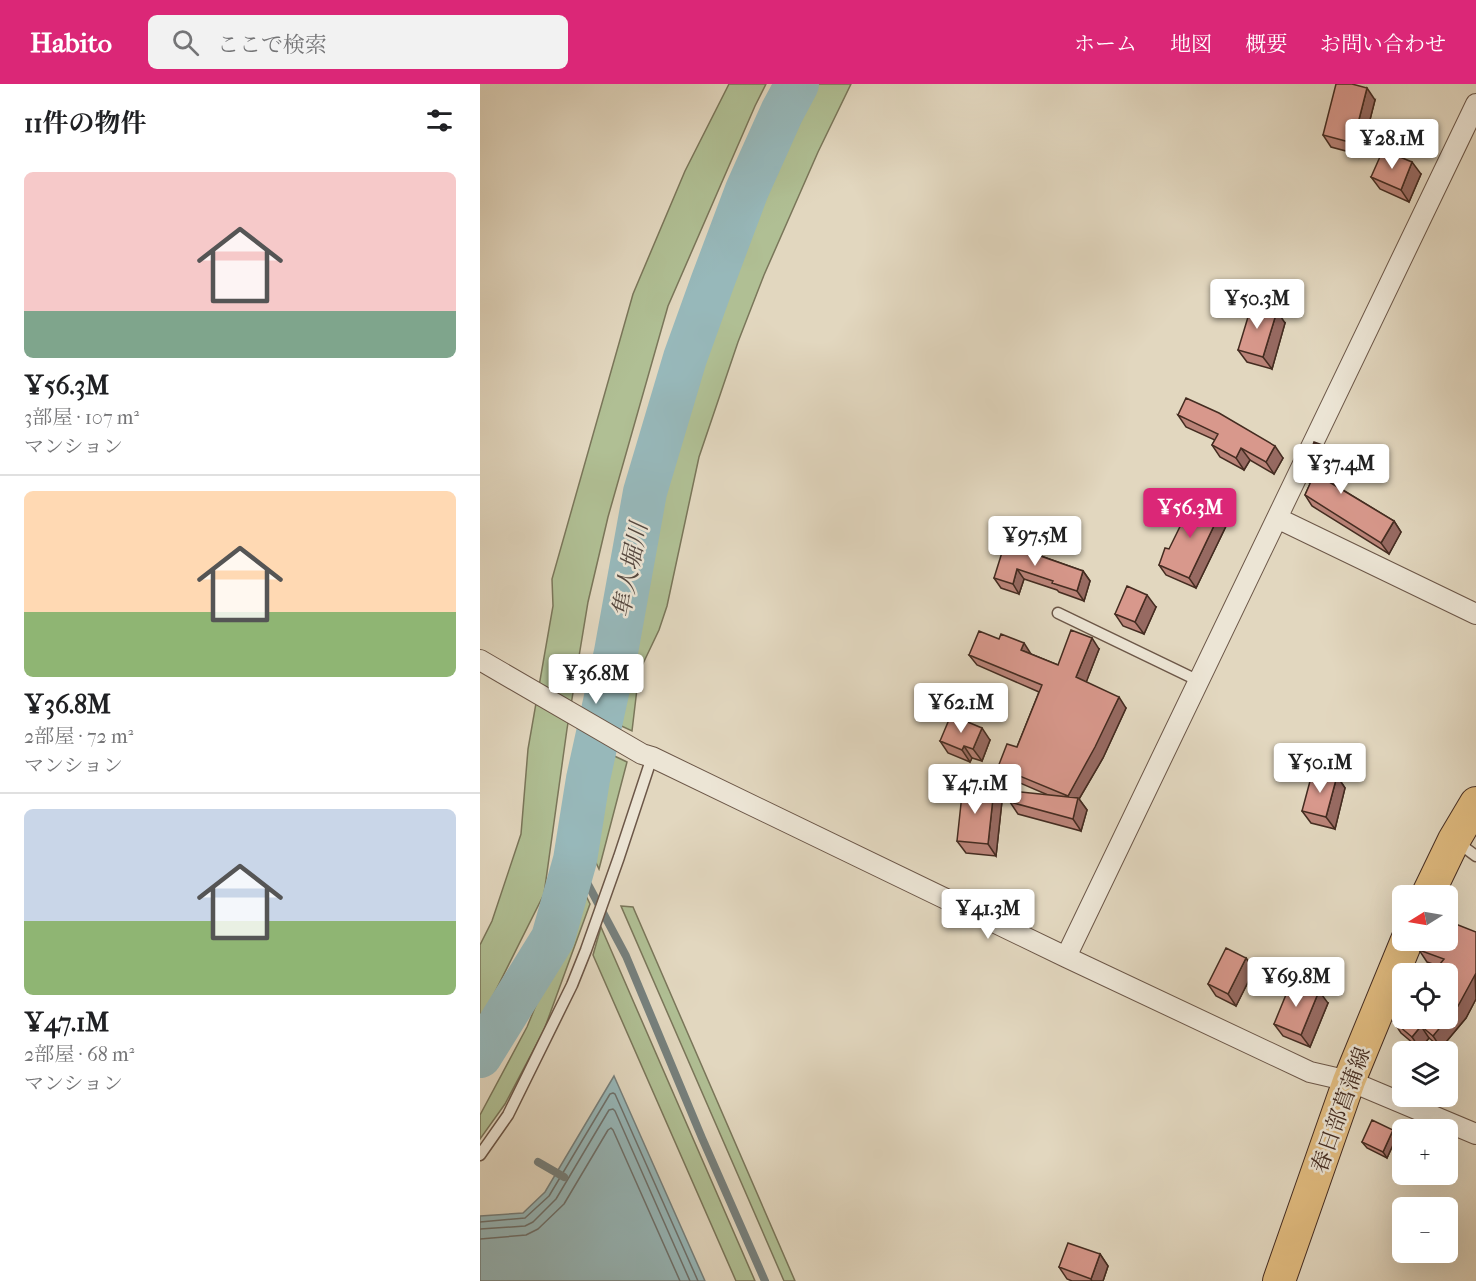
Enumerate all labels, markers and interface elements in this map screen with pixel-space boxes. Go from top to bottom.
search box [148,15,568,69]
text: Habito [30,26,112,59]
icon: search [169,26,202,59]
text: ここで検索 [217,32,327,58]
text: ホーム [1074,32,1137,56]
text: 地図 [1170,32,1212,56]
text: 概要 [1245,32,1287,56]
text: お問い合わせ [1320,32,1446,56]
icon: filters [423,104,456,137]
text: 11件の物件 [24,108,147,139]
pin: ¥28.1M [1343,119,1441,170]
text: ¥28.1M [1359,127,1425,150]
icon: home [186,211,294,319]
pin: ¥50.3M [1208,279,1306,330]
text: ¥50.3M [1224,287,1290,310]
text: ¥56.3M [24,370,109,401]
text: 3部屋 · 107 m² [24,406,139,429]
text: マンション [24,435,123,458]
pin: ¥37.4M [1292,444,1390,495]
text: ¥37.4M [1307,452,1375,475]
pin: ¥56.3M [1141,488,1239,539]
text: ¥56.3M [1157,496,1223,519]
pin: ¥97.5M [986,516,1084,567]
water label: 隼人堀川 [607,517,653,620]
text: ¥97.5M [1002,524,1068,547]
icon: home [186,530,294,638]
pin: ¥36.8M [547,654,645,705]
text: ¥36.8M [563,662,629,685]
pin: ¥62.1M [912,683,1010,734]
text: ¥36.8M [24,689,111,720]
text: ¥62.1M [928,691,994,714]
text: 2部屋 · 72 m² [24,725,133,748]
pin: ¥50.1M [1271,743,1369,794]
text: ¥50.1M [1288,751,1352,774]
text: マンション [24,754,123,777]
pin: ¥47.1M [926,764,1024,815]
text: ¥47.1M [942,772,1008,795]
icon: home [186,848,294,956]
north arrow [1392,885,1458,951]
map controls [1392,885,1458,1263]
pin: ¥41.3M [939,889,1037,940]
text: ¥41.3M [956,897,1020,920]
pin: ¥69.8M [1247,957,1345,1008]
button: locate [1392,963,1458,1029]
text: ¥69.8M [1261,965,1331,988]
text: ¥47.1M [24,1007,109,1038]
button: layers [1392,1041,1458,1107]
text: 2部屋 · 68 m² [24,1043,134,1066]
street label: 春日部菖蒲線 [1306,1044,1376,1176]
text: マンション [24,1072,123,1095]
button: + [1392,1119,1458,1185]
button: − [1392,1197,1458,1263]

